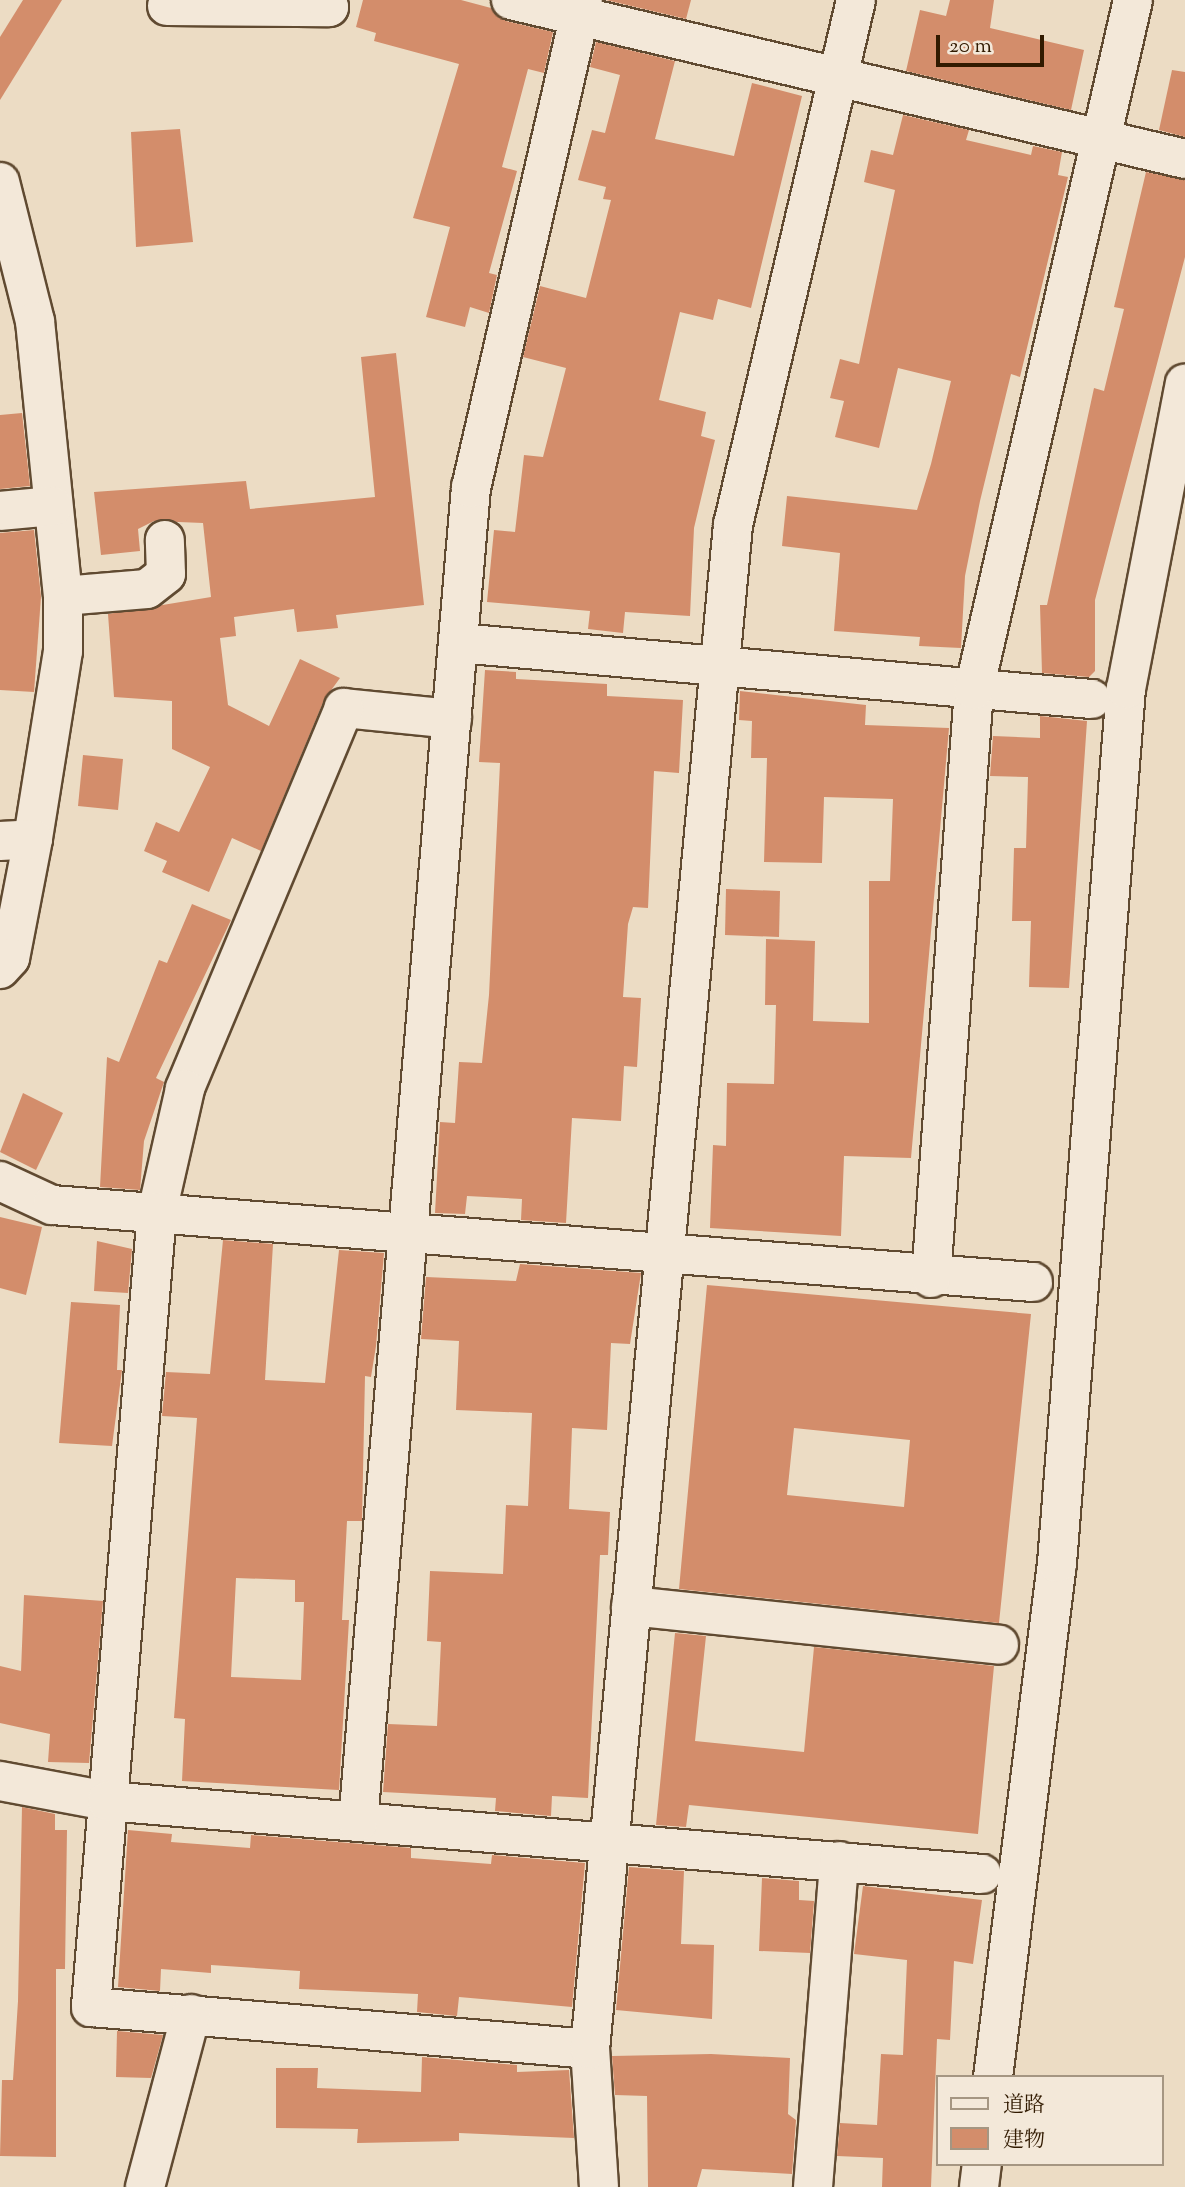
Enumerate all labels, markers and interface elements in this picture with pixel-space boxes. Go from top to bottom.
scale bar [940,21,1048,65]
text: 20 m [949,32,992,62]
legend [936,2075,1164,2166]
text: 道路 [1003,2091,1045,2121]
text: 建物 [1003,2126,1045,2156]

